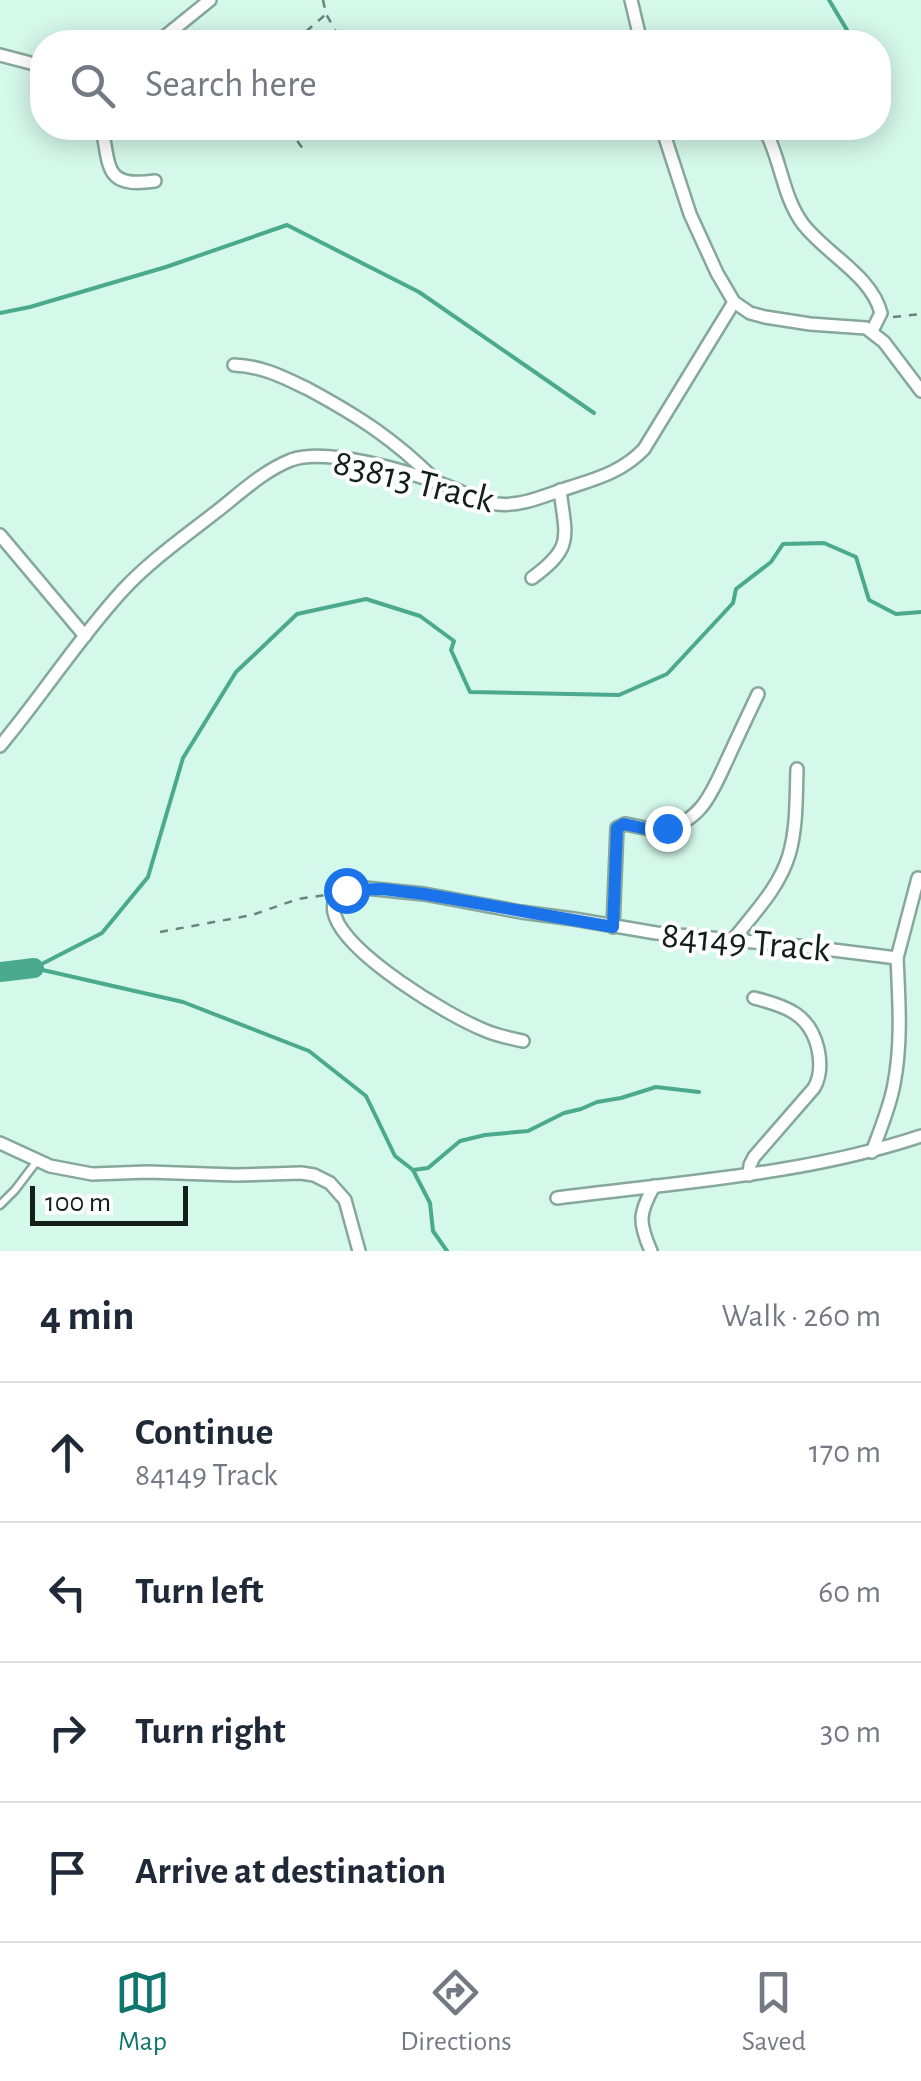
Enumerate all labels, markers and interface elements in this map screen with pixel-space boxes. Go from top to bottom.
search box [30,30,891,140]
icon: search [65,58,120,113]
text: Search here [145,66,317,104]
street label: 83813 Track [329,444,498,520]
route end [645,806,691,852]
route start [324,868,370,914]
street label: 84149 Track [660,917,832,969]
scale bar [30,1181,188,1226]
text: 100 m [45,1189,111,1217]
text: 4 min [40,1295,135,1337]
text: Walk · 260 m [722,1300,881,1332]
text: Continue [135,1414,273,1452]
icon: ahead [40,1425,95,1480]
text: 170 m [809,1436,881,1468]
text: 84149 Track [135,1459,278,1491]
icon: left [40,1565,95,1620]
text: Turn left [135,1573,263,1611]
text: 60 m [818,1576,881,1608]
icon: right [40,1705,95,1760]
text: Turn right [135,1713,285,1751]
text: 30 m [820,1716,881,1748]
icon: arrive [40,1845,95,1900]
text: Arrive at destination [135,1853,446,1891]
tab: Map [115,1965,170,2059]
tab: Directions [400,1965,512,2059]
tab: Saved [742,1965,806,2059]

